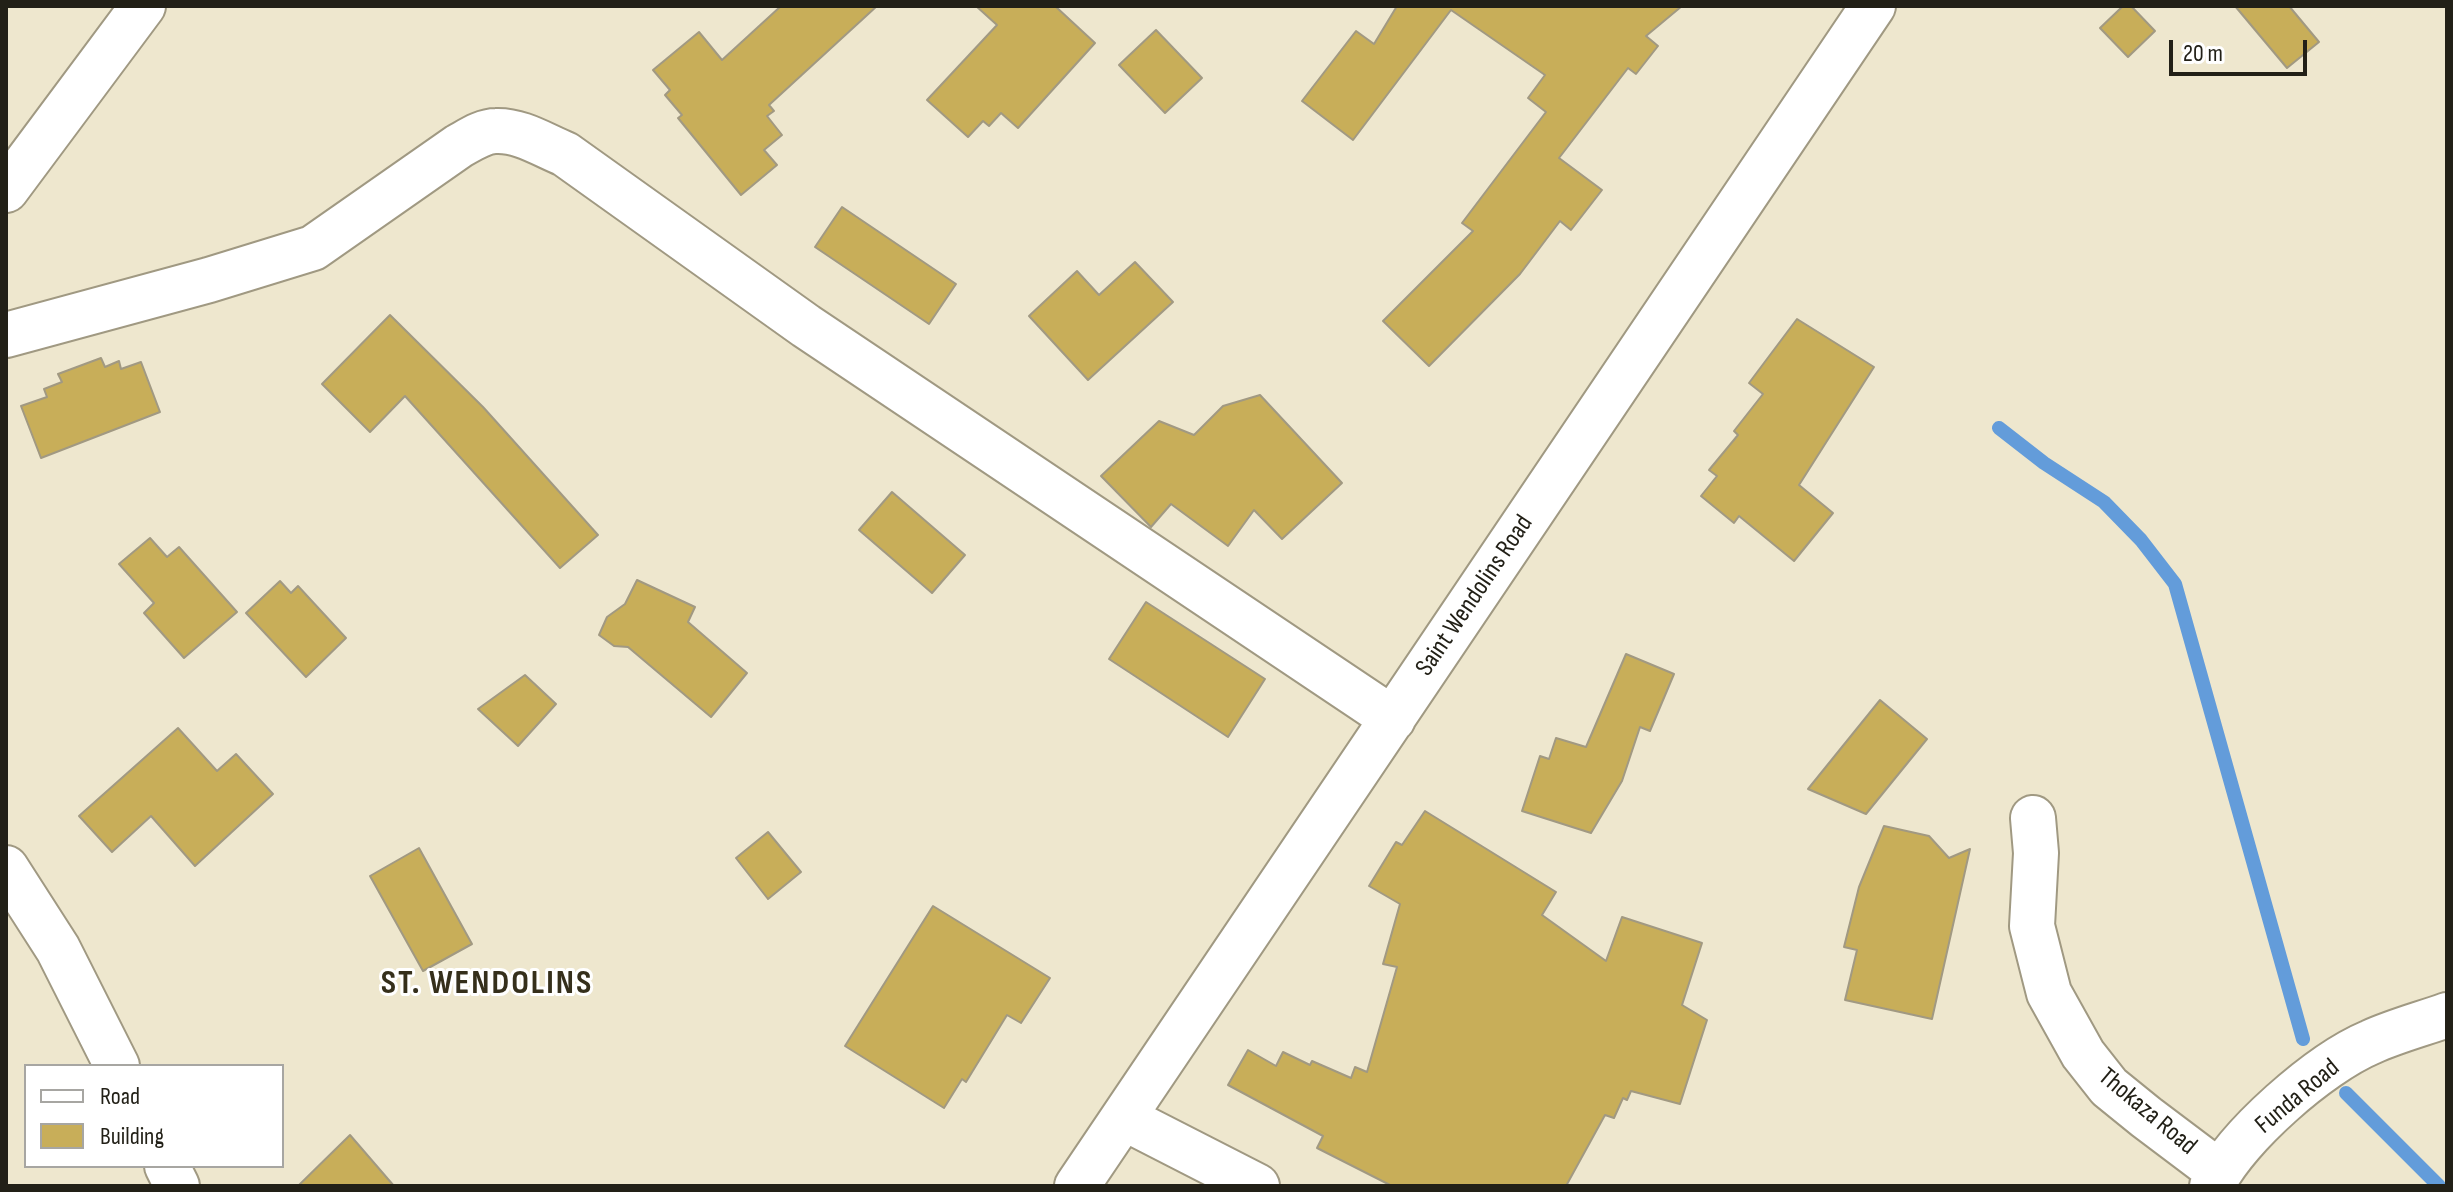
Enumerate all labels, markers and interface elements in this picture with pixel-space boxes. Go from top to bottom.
scale bar [2173,24,2311,74]
text: 20 m [2183,39,2223,68]
street label: Saint Wendolins Road [1410,510,1540,682]
district label: ST. WENDOLINS [381,964,593,1004]
street label: Funda Road [2250,1053,2346,1141]
street label: Thokaza Road [2091,1062,2203,1162]
legend [24,1064,284,1168]
text: Road [100,1082,140,1111]
text: Building [100,1122,164,1151]

